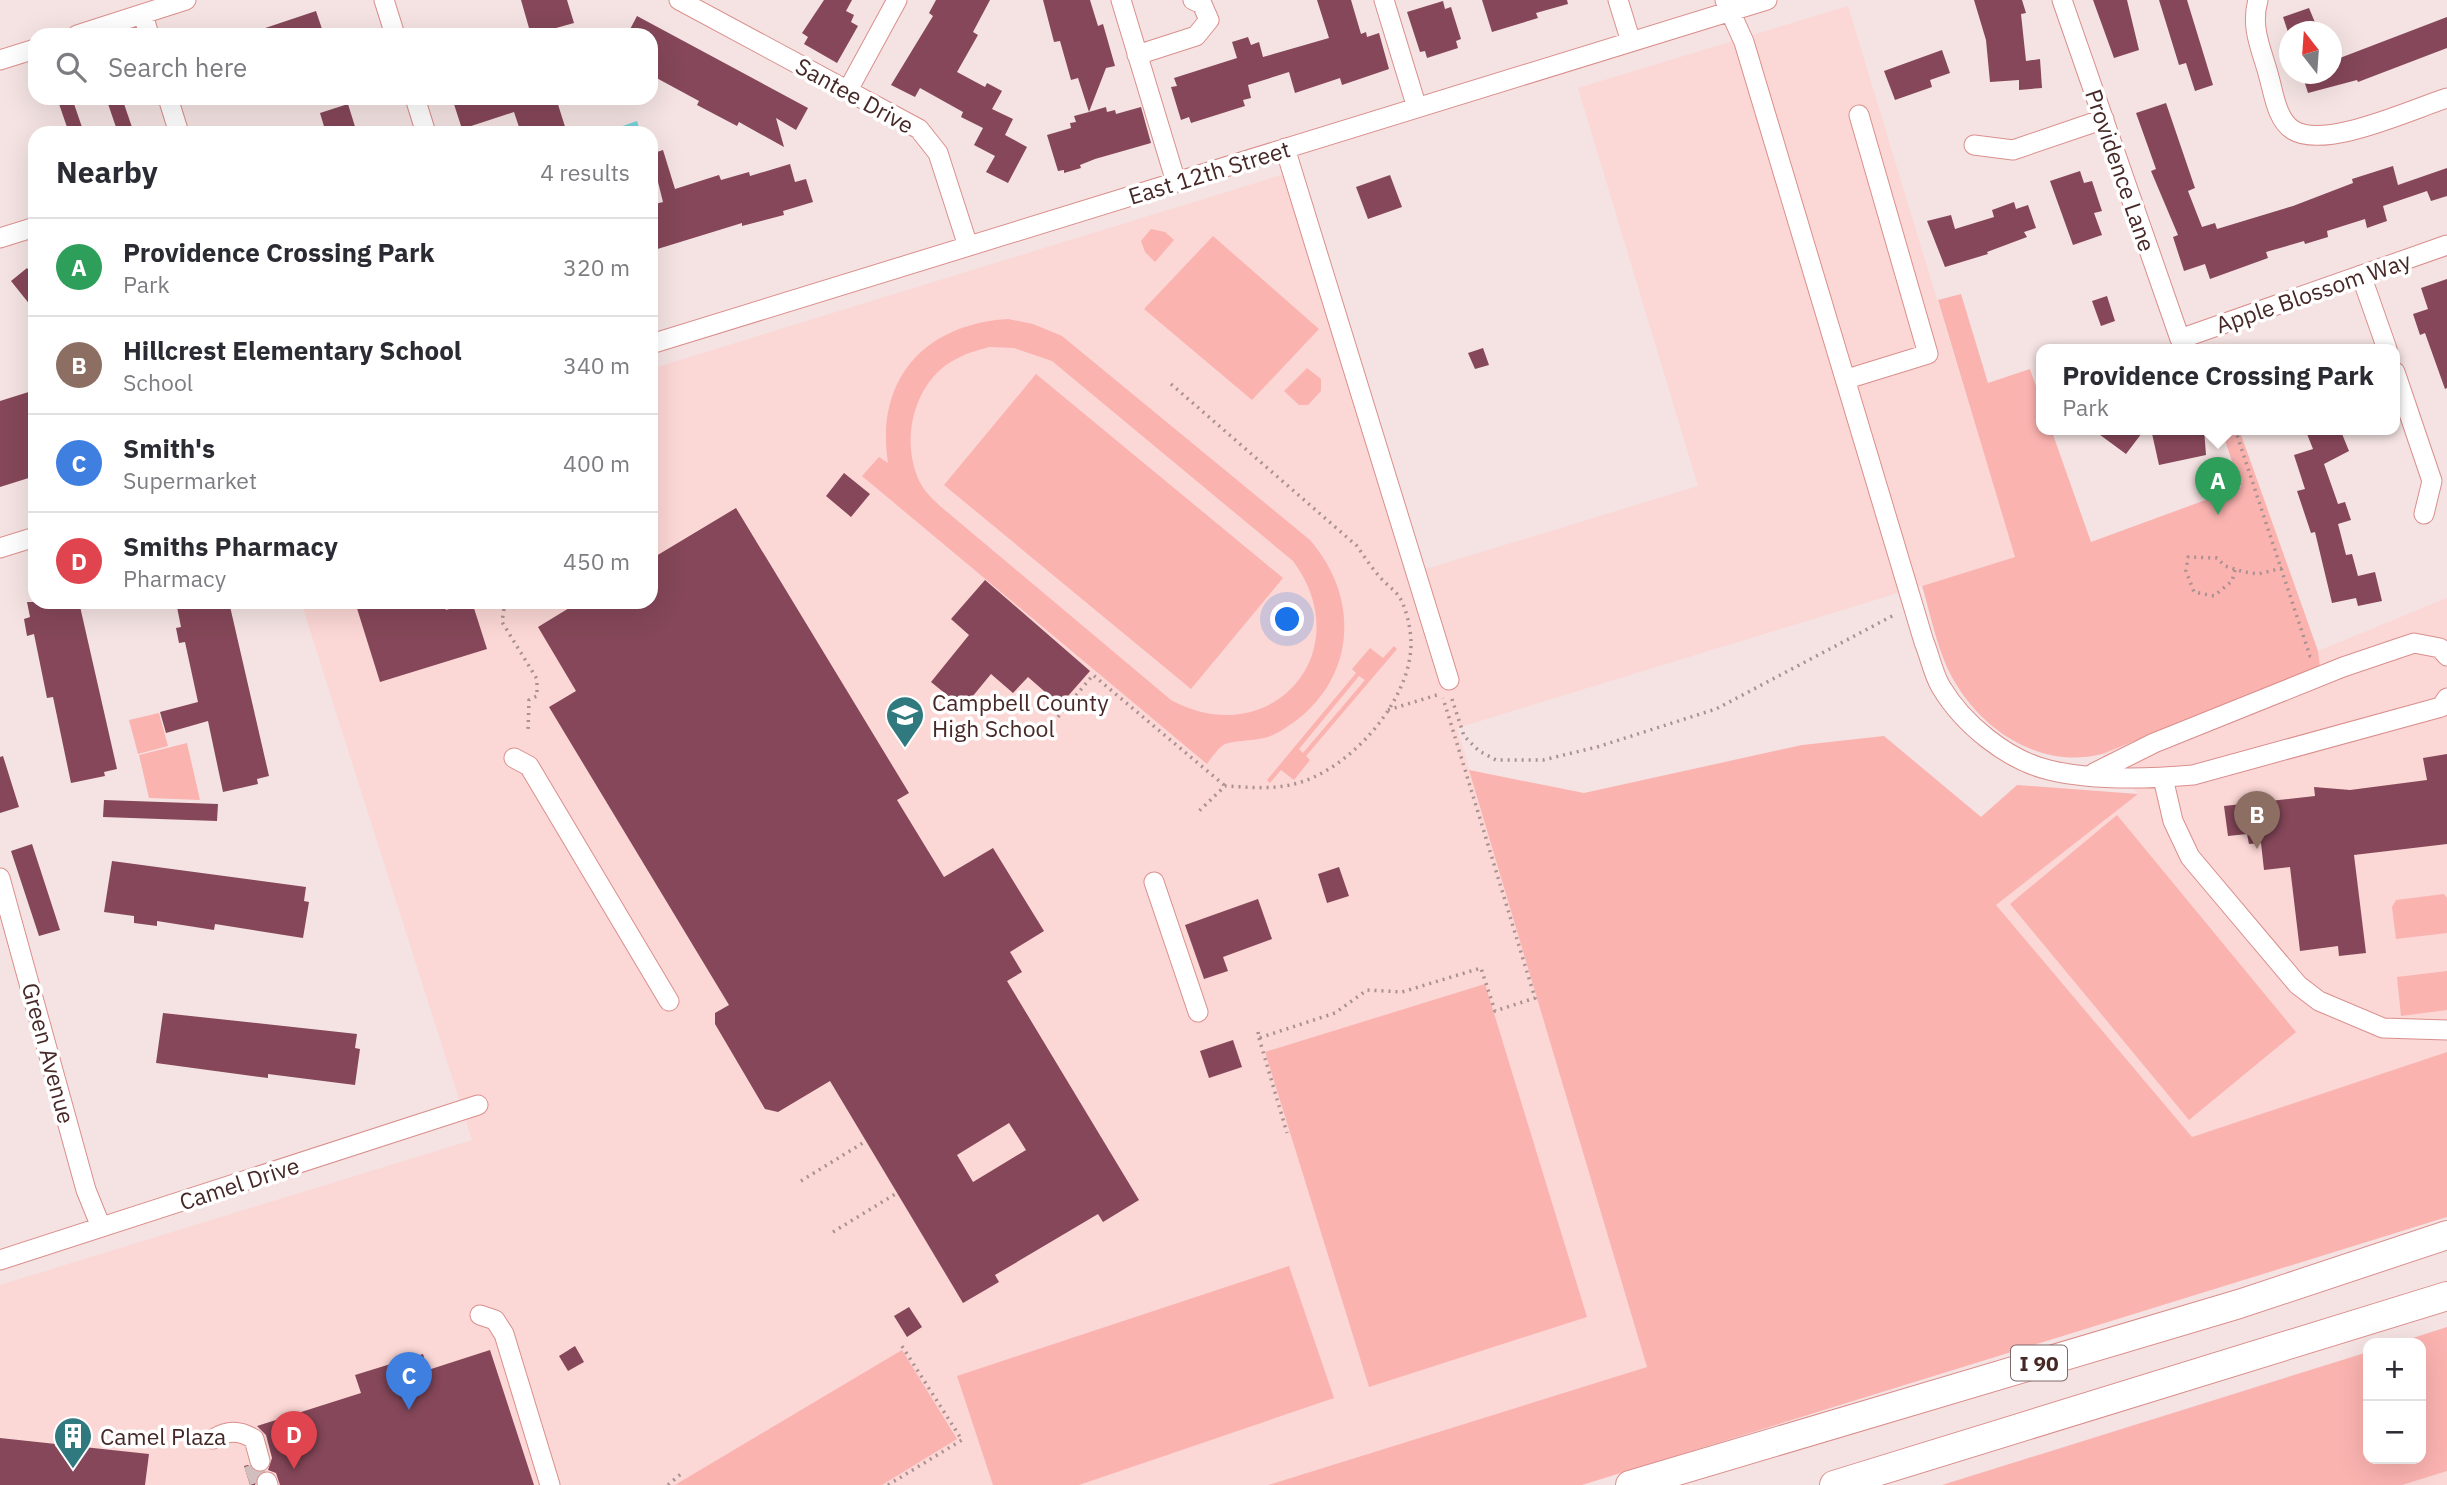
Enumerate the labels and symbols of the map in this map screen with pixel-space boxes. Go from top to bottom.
north arrow [2279,21,2342,84]
street label: Santee Drive [791,50,919,140]
street label: Providence Lane [2079,85,2163,255]
street label: East 12th Street [1125,133,1293,211]
street label: Apple Blossom Way [2211,244,2415,339]
pin: A [2195,457,2241,515]
your location [1270,602,1304,636]
place label: Campbell County High School [932,687,1109,743]
school or university icon: Campbell County High School [884,694,926,749]
pin: B [2234,791,2280,849]
street label: Green Avenue [16,979,82,1127]
street label: Camel Drive [175,1150,303,1216]
road number: I 90 [2011,1346,2067,1380]
pin: C [386,1352,432,1410]
pin: D [271,1411,317,1469]
building icon: Camel Plaza [52,1415,94,1470]
place label: Camel Plaza [100,1421,226,1451]

